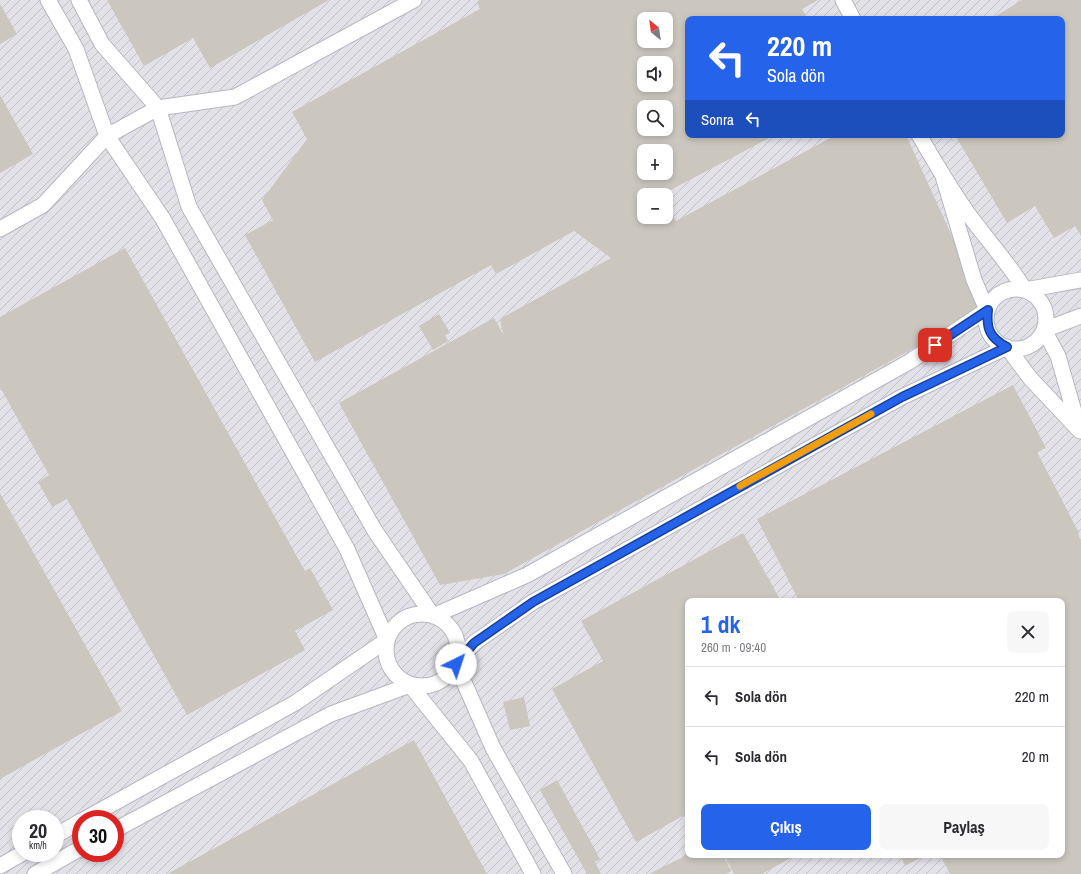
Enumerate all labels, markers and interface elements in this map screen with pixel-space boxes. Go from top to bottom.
north arrow [637,12,673,48]
map controls [637,12,673,224]
text: 220 m [767,27,832,65]
icon: left [701,32,753,84]
button: sound [637,56,673,92]
text: Sola dön [767,63,825,88]
button: search [637,100,673,136]
icon: left [742,108,764,130]
text: Sonra [701,109,734,130]
button: + [637,144,673,180]
button: − [637,188,673,224]
pin [918,328,952,362]
icon: arrive [924,334,946,356]
text: 1 dk [701,608,740,640]
button: close [1007,611,1049,653]
text: 260 m · 09:40 [701,639,766,656]
position arrow [435,643,477,685]
icon: left [701,686,723,708]
text: Sola dön [735,686,787,707]
text: 220 m [1015,686,1049,707]
icon: left [701,746,723,768]
text: Sola dön [735,746,787,767]
text: 20 m [1022,746,1049,767]
button: Çıkış [701,804,871,850]
button: Paylaş [879,804,1049,850]
speed limit sign: 30 [72,810,124,862]
text: 20 [29,817,47,844]
text: km/h [29,839,47,852]

